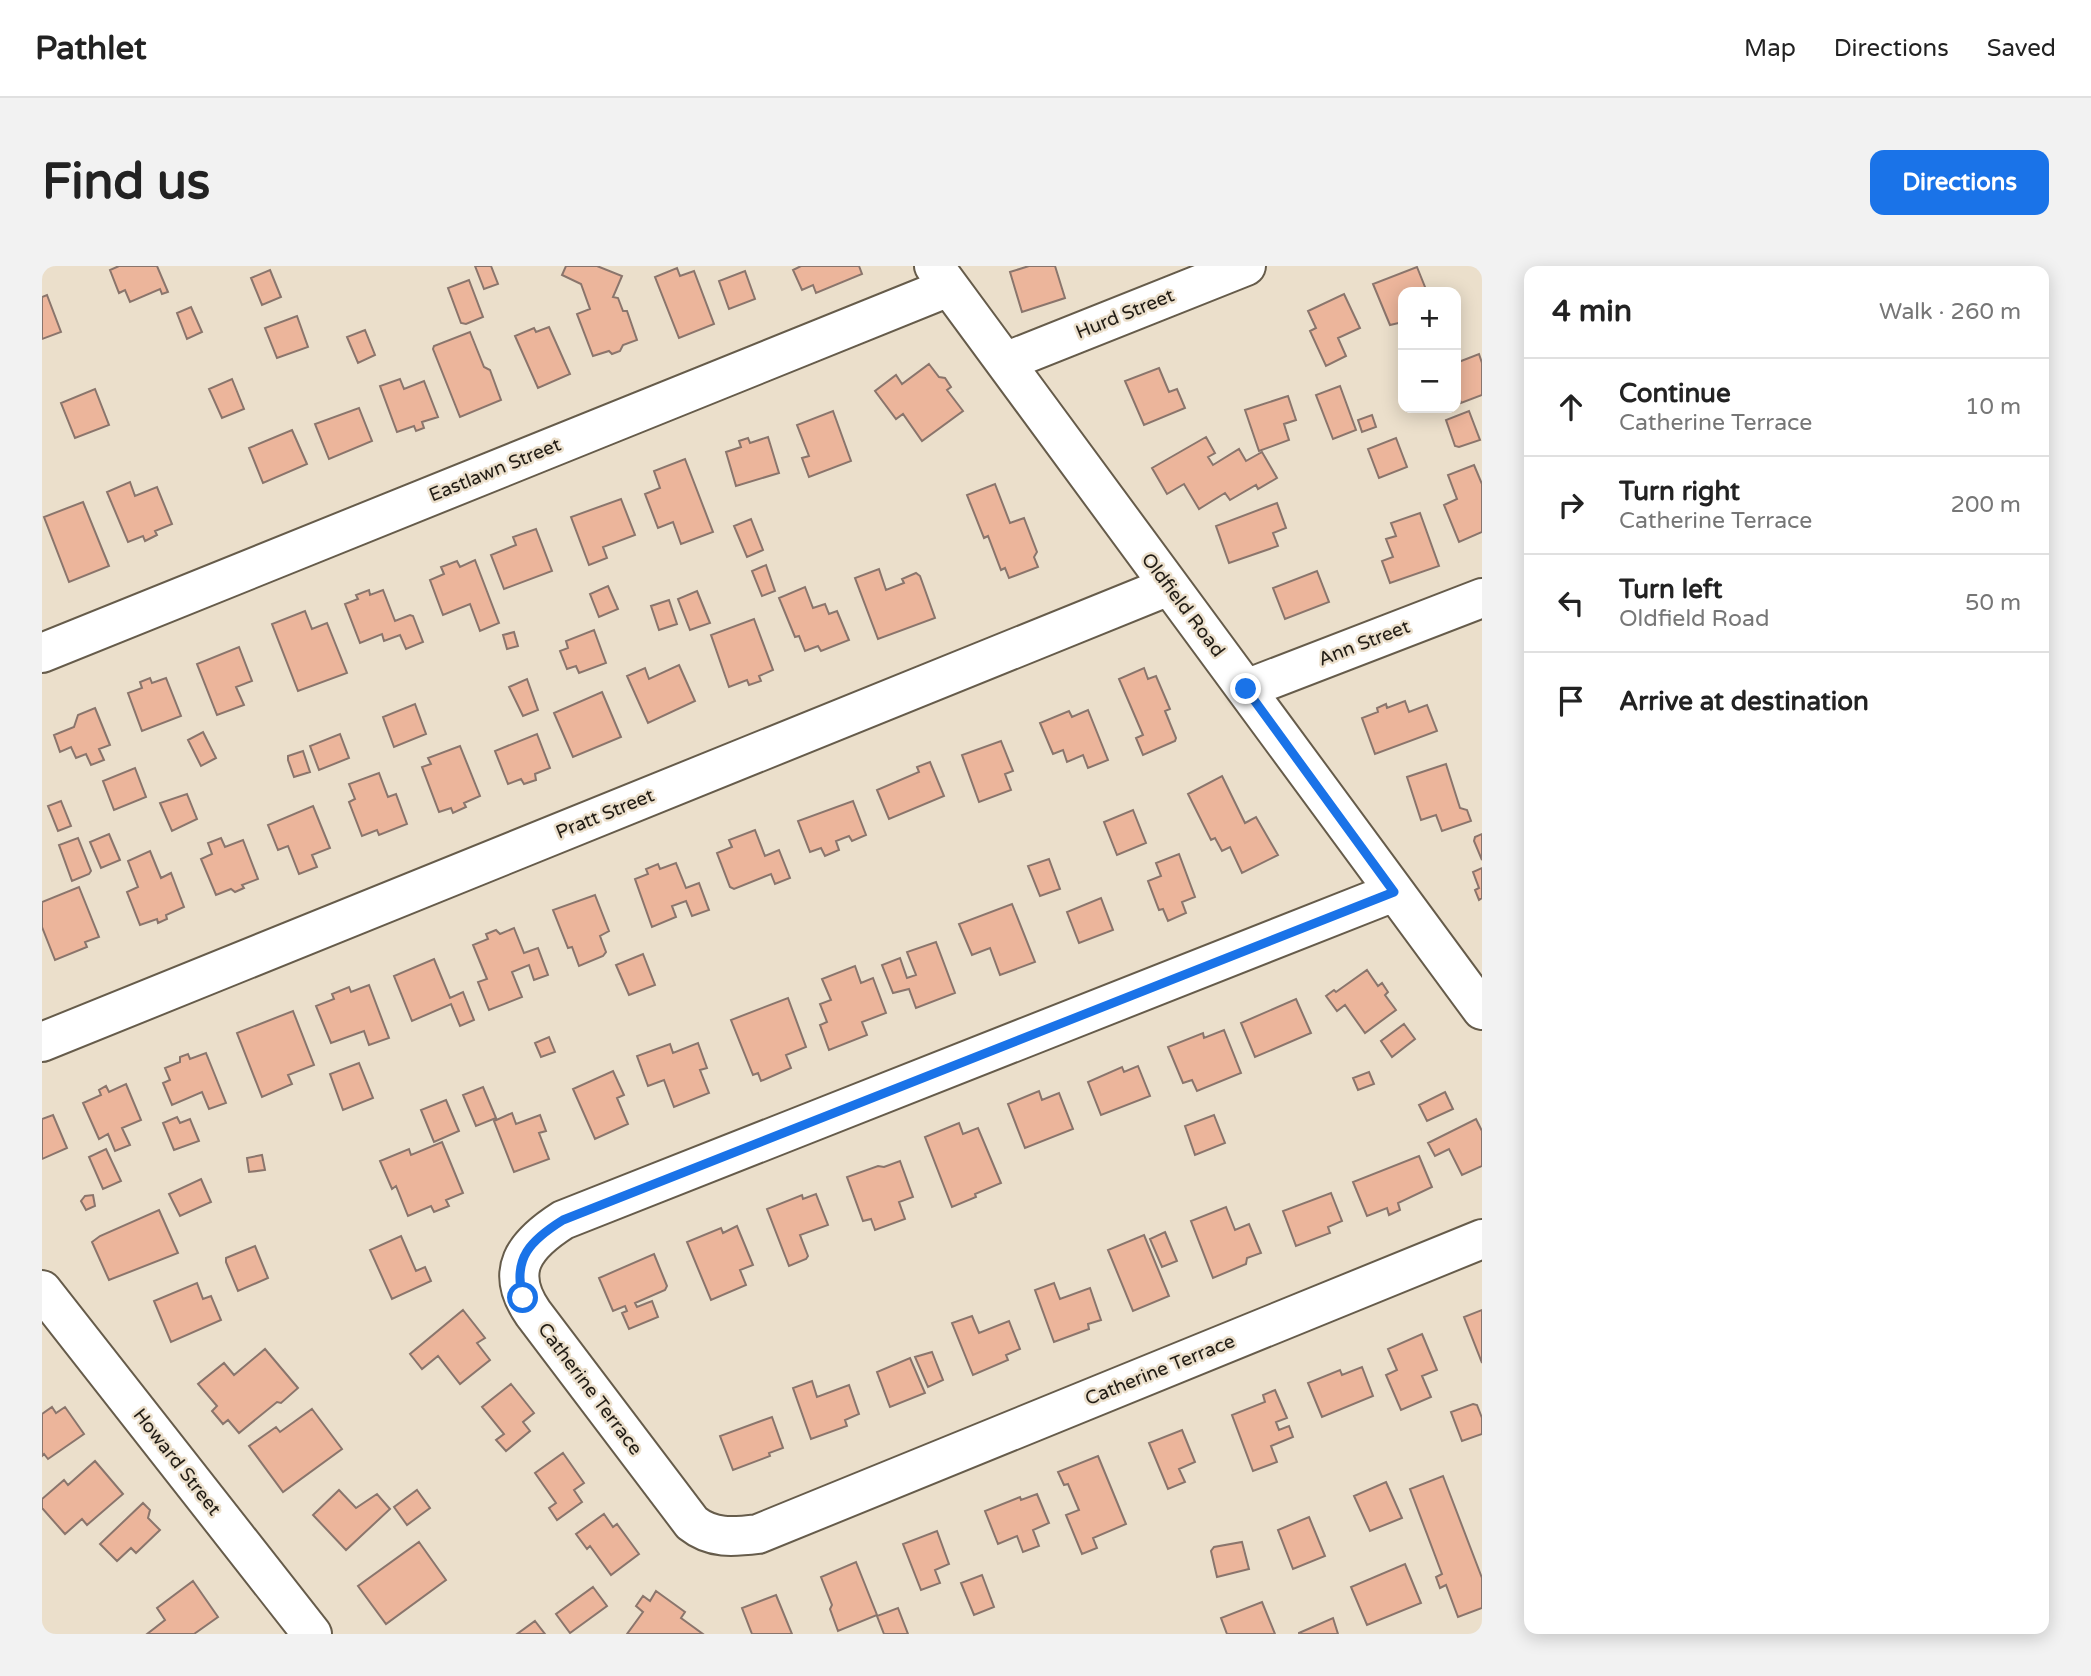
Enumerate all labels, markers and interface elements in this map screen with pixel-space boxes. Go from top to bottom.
text: Pathlet [35,29,147,68]
text: Map [1744,34,1796,63]
text: Directions [1834,34,1949,63]
text: Saved [1987,34,2056,63]
button: Directions [1870,150,2049,215]
text: Find us [42,153,210,212]
street label: Hurd Street [1073,284,1177,344]
map controls [1398,287,1461,413]
button: + [1398,287,1461,350]
text: 4 min [1552,293,1632,330]
text: Walk · 260 m [1879,298,2021,326]
button: − [1398,350,1461,413]
text: Continue [1619,378,1731,409]
icon: ahead [1552,388,1590,426]
text: 10 m [1965,393,2021,421]
text: Catherine Terrace [1619,409,1812,437]
street label: Eastlawn Street [426,434,564,506]
text: Turn right [1619,476,1740,507]
icon: right [1552,486,1590,524]
text: 200 m [1951,491,2021,519]
text: Catherine Terrace [1619,507,1812,535]
street label: Oldfield Road [1137,549,1229,661]
text: Turn left [1619,574,1722,605]
icon: left [1552,584,1590,622]
text: 50 m [1965,589,2021,617]
text: Oldfield Road [1619,605,1769,633]
street label: Ann Street [1315,615,1413,671]
route end [1230,673,1261,704]
icon: arrive [1552,682,1590,720]
text: Arrive at destination [1619,686,1869,717]
street label: Pratt Street [553,784,657,844]
route start [507,1282,538,1313]
street label: Catherine Terrace [533,1319,647,1459]
street label: Catherine Terrace [1082,1330,1238,1410]
street label: Howard Street [129,1404,225,1520]

